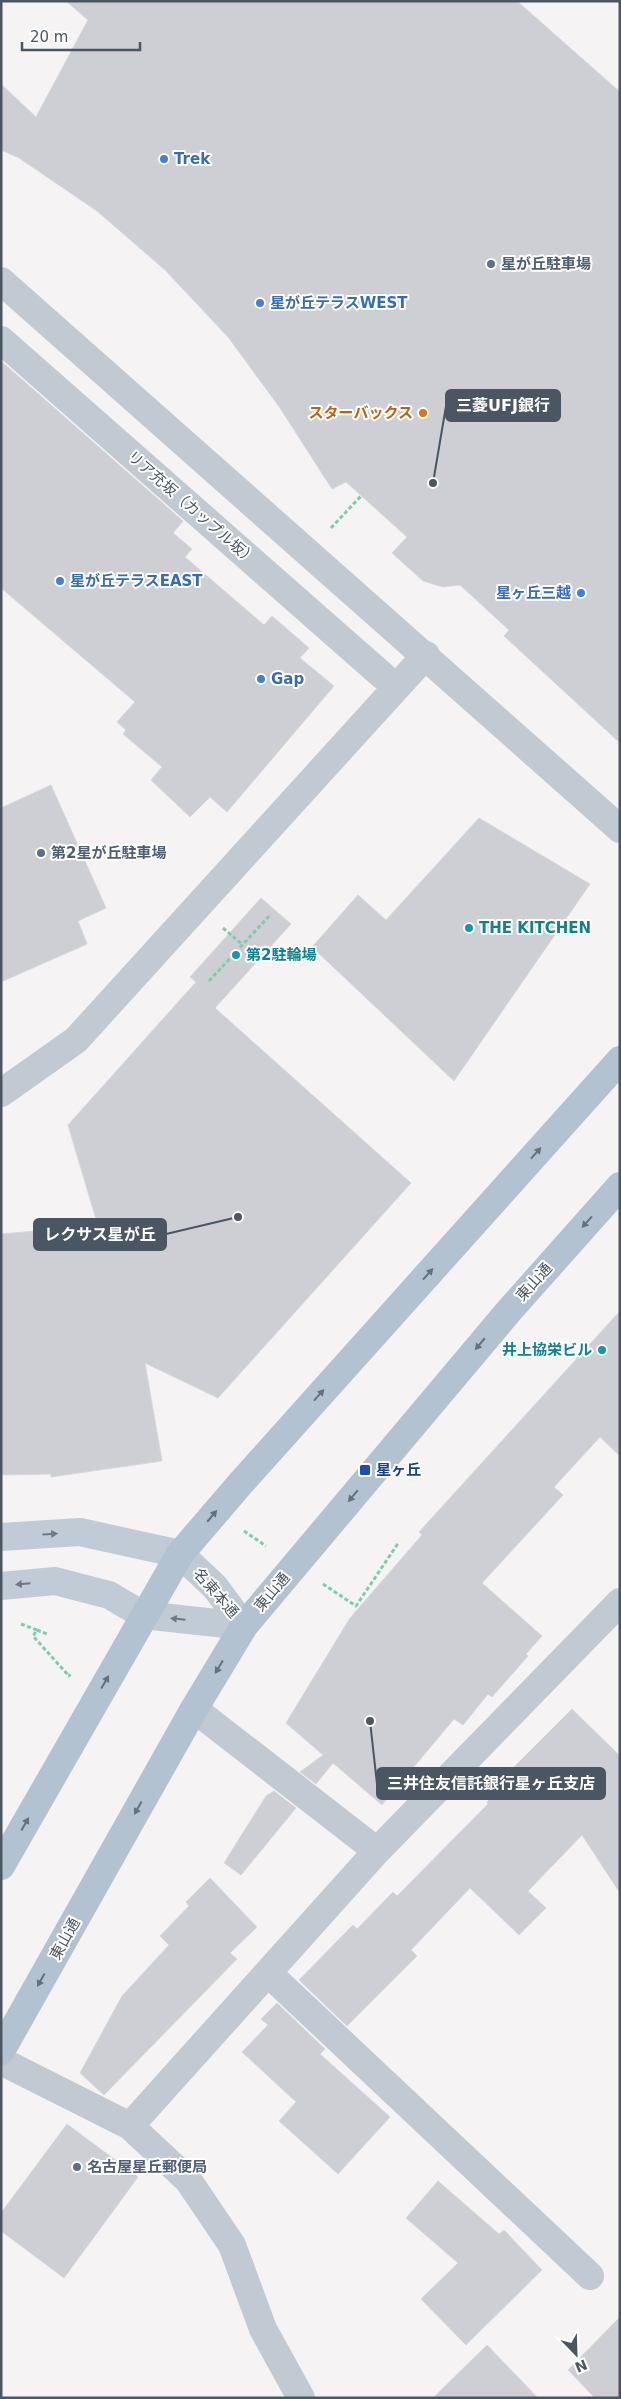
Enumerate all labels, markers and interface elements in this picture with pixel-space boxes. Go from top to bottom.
scale bar [22,20,140,52]
text: 20 m [30,28,68,46]
place label: Trek [174,150,211,168]
marker: Trek [158,153,170,165]
place label: 星が丘駐車場 [501,255,591,273]
marker: 星が丘駐車場 [485,258,497,270]
place label: 星が丘テラスWEST [270,294,408,312]
marker: 星が丘テラスWEST [254,297,266,309]
callout: 三菱UFJ銀行 [446,390,560,421]
text: 三菱UFJ銀行 [456,396,550,415]
place label: スターバックス [309,404,413,422]
marker: スターバックス [417,407,429,419]
street label: リア充坂（カップル坂） [124,447,260,569]
place label: 星が丘テラスEAST [70,572,203,590]
marker: 星が丘テラスEAST [54,575,66,587]
place label: 星ヶ丘三越 [496,584,571,602]
marker: 星ヶ丘三越 [575,587,587,599]
place label: Gap [271,670,304,688]
marker: Gap [255,673,267,685]
place label: 第2星が丘駐車場 [51,844,166,862]
marker: 第2星が丘駐車場 [35,847,47,859]
place label: THE KITCHEN [479,919,591,937]
marker: THE KITCHEN [463,922,475,934]
place label: 第2駐輪場 [246,946,316,964]
marker: 第2駐輪場 [230,949,242,961]
one-way arrow [531,1146,542,1159]
one-way arrow [582,1216,593,1229]
callout: レクサス星が丘 [34,1219,166,1250]
text: レクサス星が丘 [44,1225,156,1244]
street label: 東山通 [512,1259,556,1305]
one-way arrow [422,1268,434,1280]
one-way arrow [475,1338,486,1351]
place label: 井上協栄ビル [502,1341,592,1359]
marker: 井上協栄ビル [596,1344,608,1356]
one-way arrow [314,1388,325,1401]
place label: 星ヶ丘 [376,1461,421,1479]
marker: 星ヶ丘 [358,1463,372,1477]
one-way arrow [347,1489,359,1501]
one-way arrow [206,1510,217,1523]
one-way arrow [42,1530,58,1538]
street label: 名東本通 [190,1564,242,1622]
street label: 東山通 [251,1569,293,1615]
one-way arrow [15,1580,31,1588]
one-way arrow [170,1615,186,1623]
one-way arrow [214,1661,223,1674]
one-way arrow [101,1675,109,1690]
callout: 三井住友信託銀行星ヶ丘支店 [377,1768,605,1799]
text: 三井住友信託銀行星ヶ丘支店 [387,1774,595,1793]
one-way arrow [133,1802,142,1815]
one-way arrow [21,1817,29,1831]
street label: 東山通 [46,1915,84,1963]
one-way arrow [37,1973,45,1988]
place label: 名古屋星丘郵便局 [87,2158,207,2176]
marker: 名古屋星丘郵便局 [71,2161,83,2173]
north arrow [551,2329,601,2379]
text: N [573,2356,590,2376]

